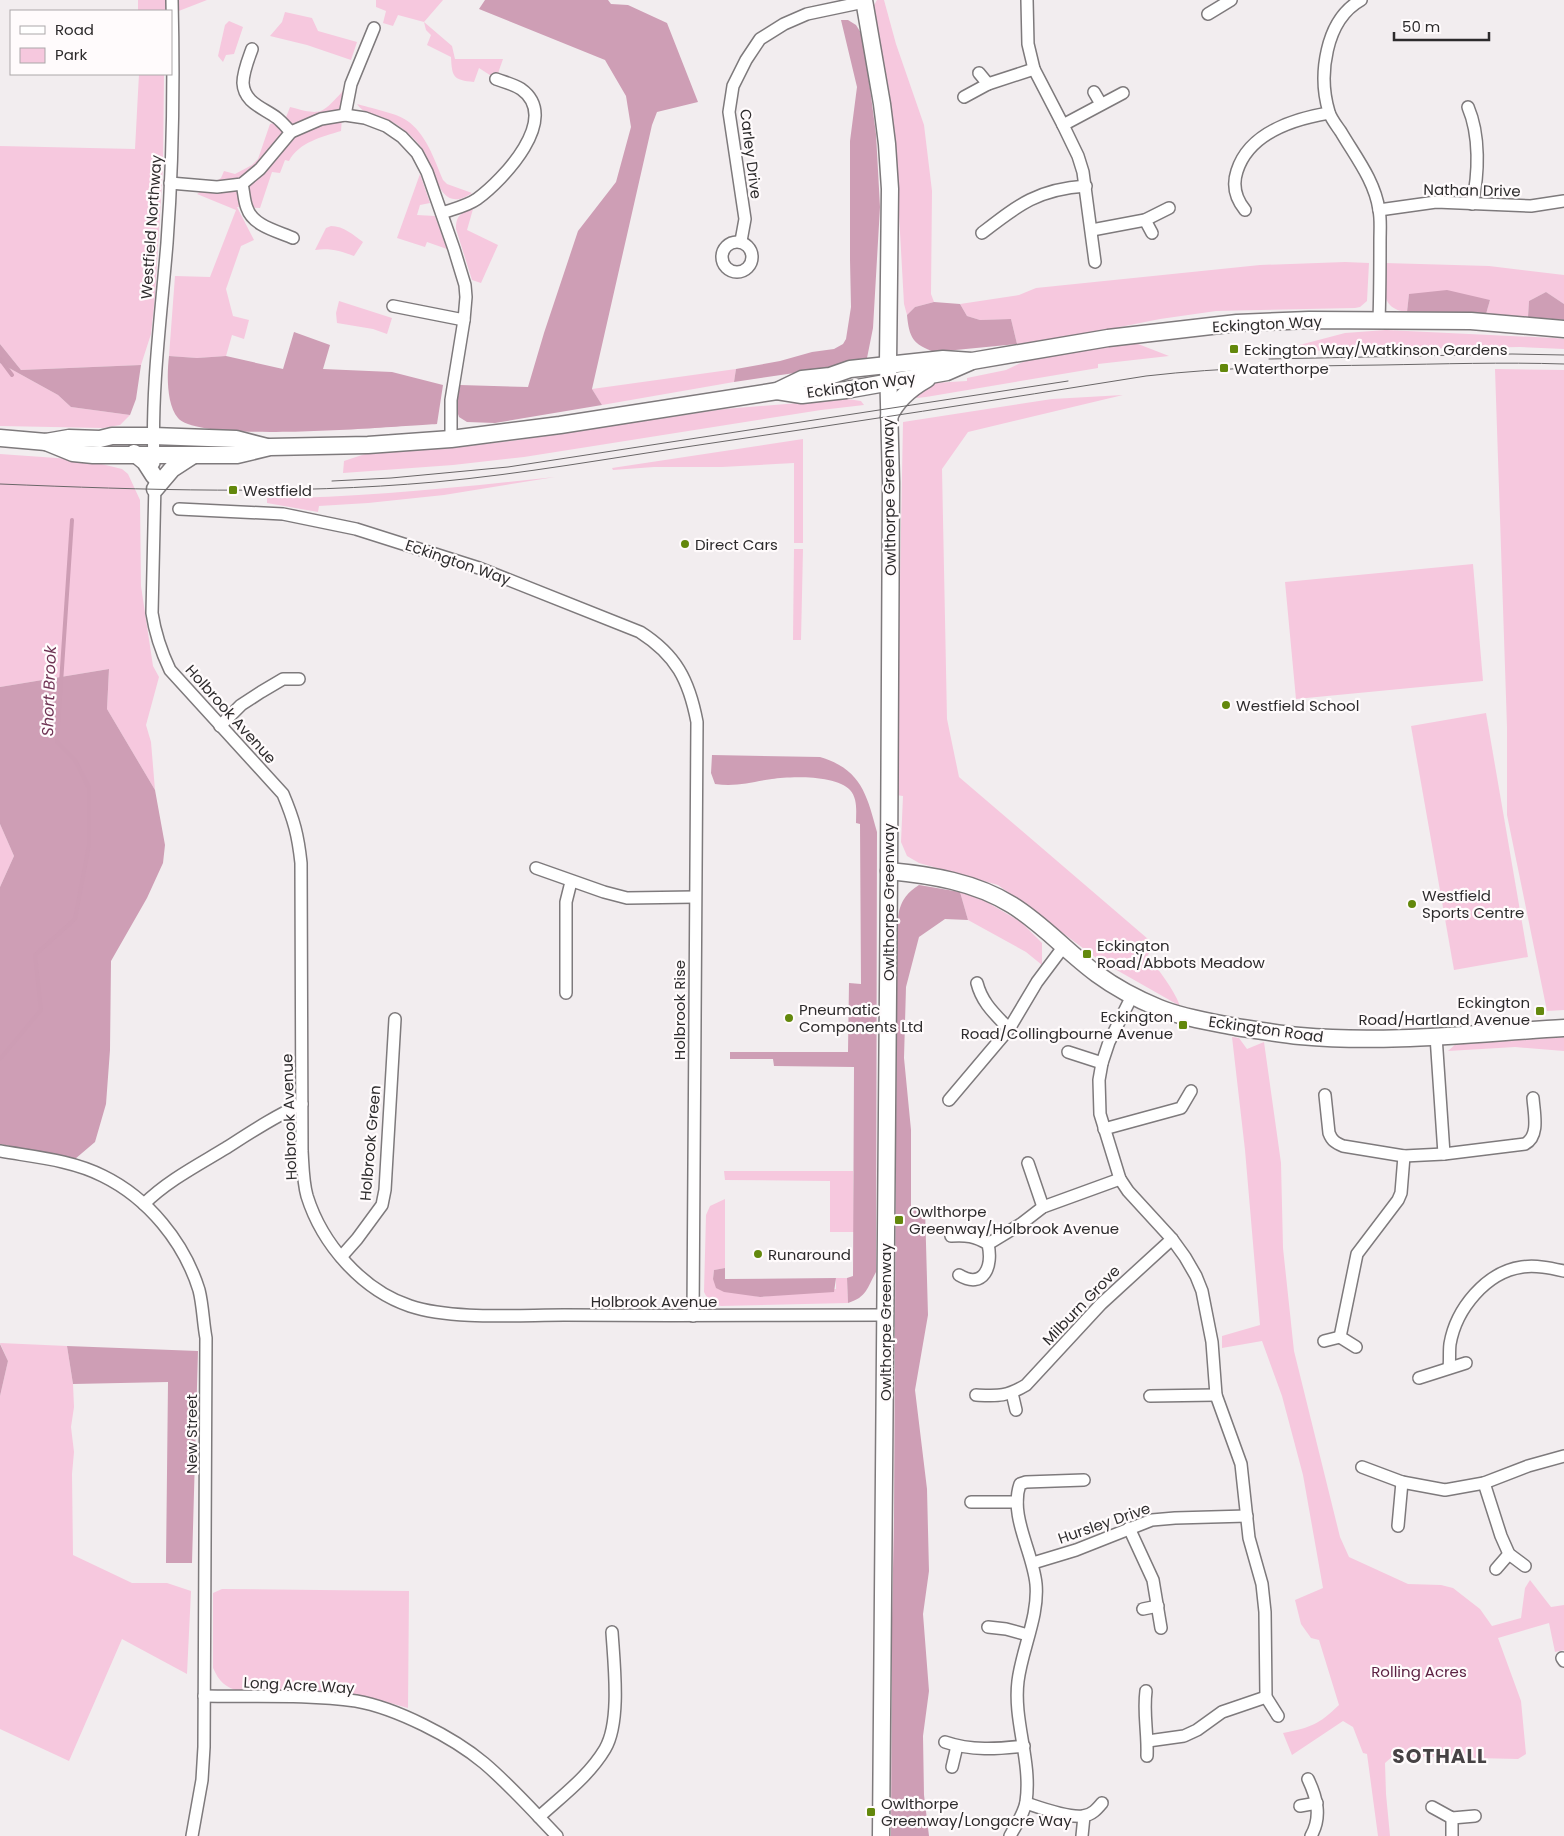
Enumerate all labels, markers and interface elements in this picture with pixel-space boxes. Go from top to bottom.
legend [10,10,172,75]
scale bar [1394,10,1489,42]
text: 50 m [1402,16,1440,37]
text: Road [55,19,94,40]
text: Park [55,44,87,65]
street label: Carley Drive [735,108,767,200]
street label: Westfield Northway [135,154,167,300]
street label: Nathan Drive [1423,179,1521,201]
street label: Eckington Way [1212,311,1323,337]
place label: Eckington Way/Watkinson Gardens [1244,339,1508,360]
marker: Eckington Way/Watkinson Gardens [1228,343,1240,355]
place label: Waterthorpe [1234,358,1329,379]
marker: Waterthorpe [1218,362,1230,374]
street label: Eckington Way [805,367,917,403]
street label: Owlthorpe Greenway [877,417,901,576]
place label: Westfield [243,480,312,501]
marker: Westfield [227,484,239,496]
street label: Eckington Way [403,534,514,590]
place label: Direct Cars [695,534,778,555]
marker: Direct Cars [679,538,691,550]
water label: Short Brook [36,644,62,737]
street label: Holbrook Avenue [181,660,281,768]
place label: Westfield School [1236,695,1359,716]
marker: Westfield School [1220,699,1232,711]
street label: Owlthorpe Greenway [878,823,899,981]
place label: Westfield Sports Centre [1422,885,1524,923]
marker: Westfield Sports Centre [1406,898,1418,910]
place label: Eckington Road/Abbots Meadow [1097,935,1266,973]
marker: Eckington Road/Abbots Meadow [1081,948,1093,960]
street label: Holbrook Rise [669,960,690,1060]
place label: Eckington Road/Hartland Avenue [1358,992,1530,1030]
place label: Pneumatic Components Ltd [799,999,923,1037]
marker: Eckington Road/Hartland Avenue [1534,1005,1546,1017]
place label: Eckington Road/Collingbourne Avenue [961,1006,1173,1044]
street label: Eckington Road [1207,1011,1325,1047]
marker: Pneumatic Components Ltd [783,1012,795,1024]
marker: Eckington Road/Collingbourne Avenue [1177,1019,1189,1031]
street label: Holbrook Avenue [276,1053,302,1181]
street label: Holbrook Green [354,1084,386,1202]
place label: Owlthorpe Greenway/Holbrook Avenue [909,1201,1119,1239]
marker: Owlthorpe Greenway/Holbrook Avenue [893,1214,905,1226]
street label: Owlthorpe Greenway [875,1243,896,1401]
place label: Runaround [768,1244,851,1265]
marker: Runaround [752,1248,764,1260]
street label: Milburn Grove [1037,1260,1125,1350]
street label: Holbrook Avenue [591,1291,717,1312]
street label: New Street [181,1394,202,1474]
street label: Hursley Drive [1055,1497,1153,1549]
park label: Rolling Acres [1371,1661,1467,1682]
street label: Long Acre Way [243,1672,356,1698]
district label: SOTHALL [1392,1742,1488,1770]
place label: Owlthorpe Greenway/Longacre Way [881,1793,1072,1831]
marker: Owlthorpe Greenway/Longacre Way [865,1806,877,1818]

